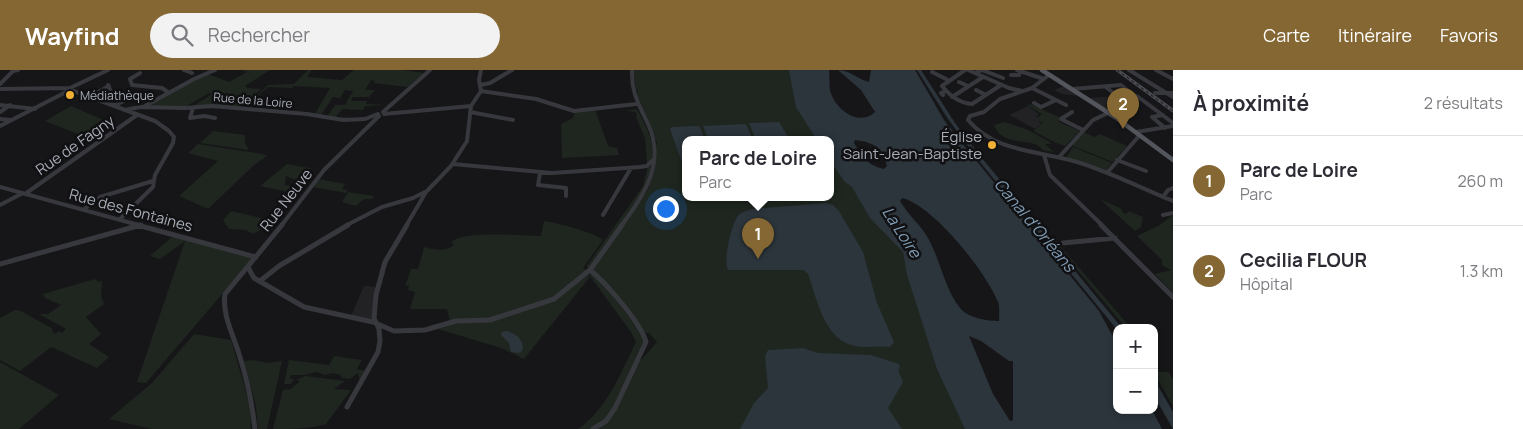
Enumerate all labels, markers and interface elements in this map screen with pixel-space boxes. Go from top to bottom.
search box [150,13,500,58]
text: Wayfind [25,19,120,52]
icon: search [168,21,196,49]
text: Rechercher [208,22,310,48]
text: Carte [1263,23,1310,47]
text: Itinéraire [1338,23,1412,47]
text: Favoris [1440,23,1498,47]
place label: Médiathèque [80,87,154,104]
street label: Rue de la Loire [213,88,293,112]
pin: 2 [1107,88,1139,129]
marker: Médiathèque [64,89,76,101]
text: À proximité [1193,89,1309,117]
text: 2 résultats [1424,92,1503,114]
street label: Rue de Fagny [31,110,119,180]
place label: Église Saint-Jean-Baptiste [843,126,982,164]
popup [682,136,834,201]
marker: Église Saint-Jean-Baptiste [986,139,998,151]
text: Parc de Loire [699,145,817,171]
text: Parc de Loire [1240,157,1358,183]
street label: Rue Neuve [255,164,317,236]
text: 1 [1205,170,1213,192]
text: 260 m [1457,170,1503,192]
text: Parc [699,171,732,193]
water label: Canal d'Orléans [989,174,1082,278]
street label: Rue des Fontaines [67,183,195,237]
text: Parc [1240,183,1273,205]
your location [653,196,679,222]
water label: La Loire [877,202,928,263]
pin: 1 [742,218,774,259]
text: Cecilia FLOUR [1240,247,1367,273]
text: 2 [1204,260,1214,282]
text: 1.3 km [1460,260,1503,282]
text: Hôpital [1240,273,1293,295]
map controls [1113,324,1158,414]
button: + [1113,324,1158,369]
button: − [1113,369,1158,414]

